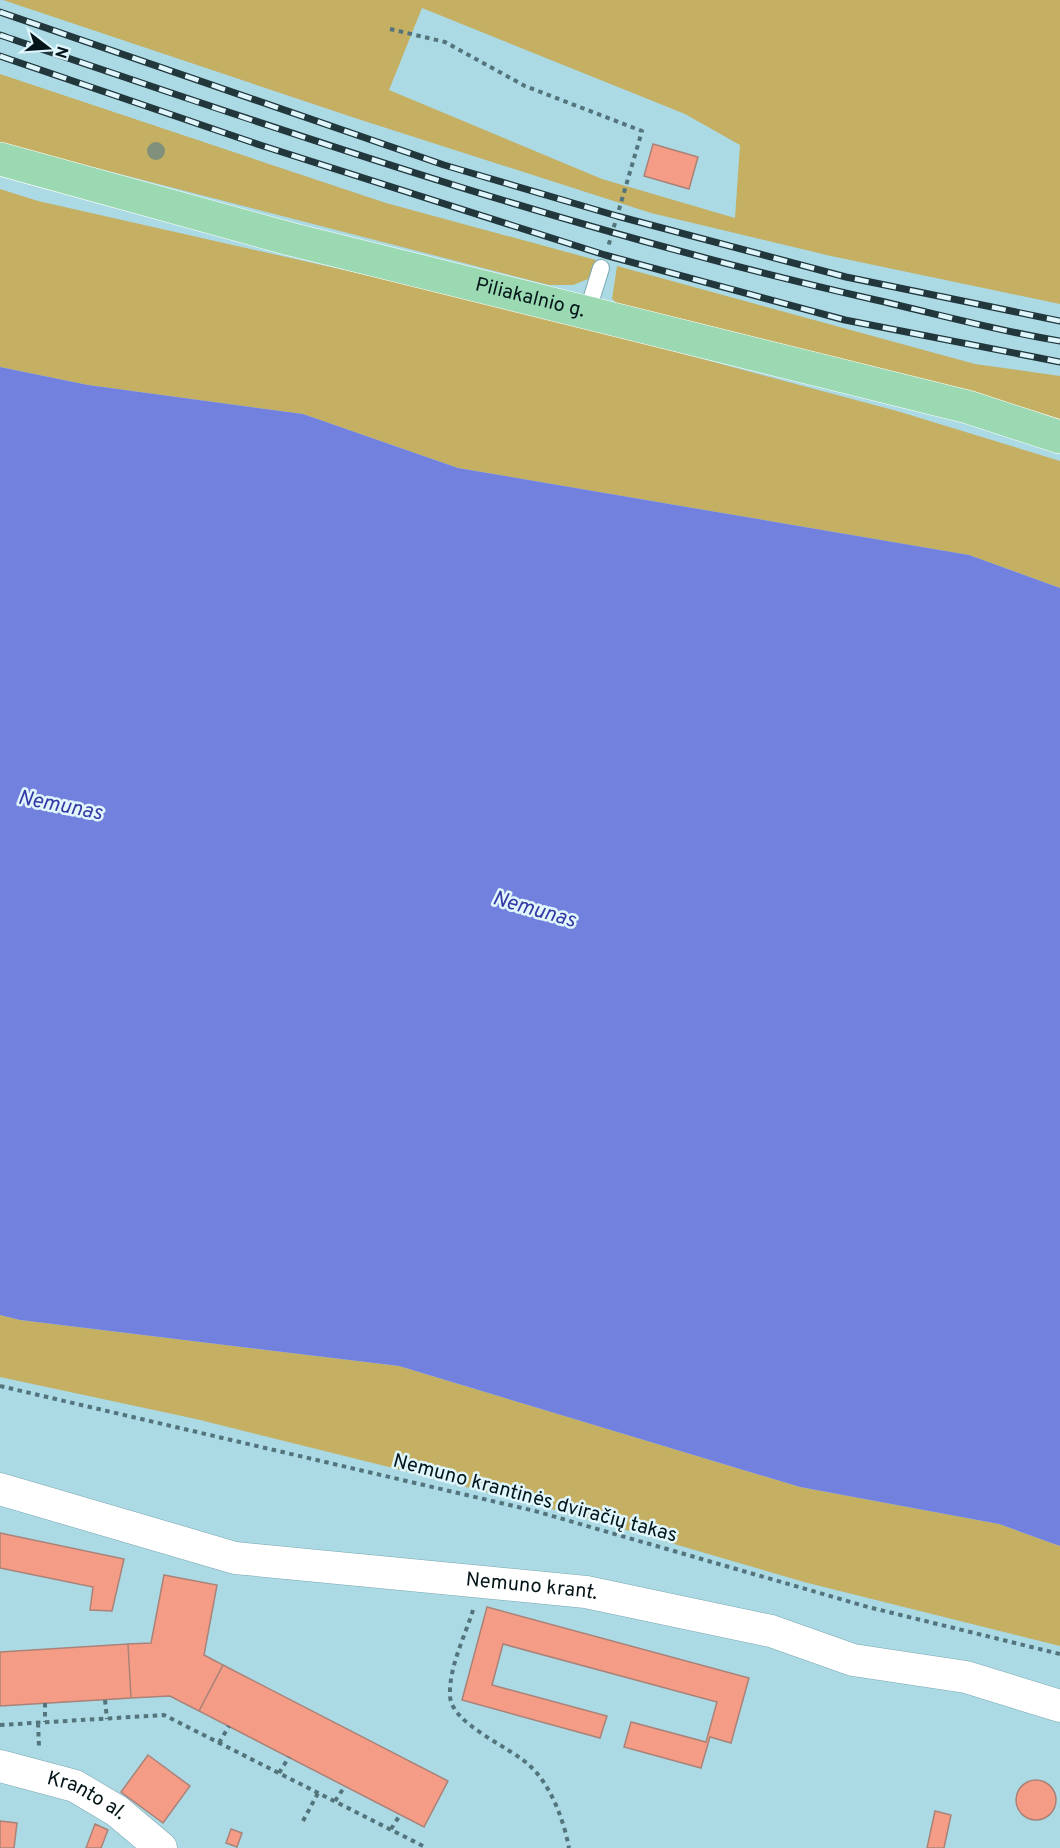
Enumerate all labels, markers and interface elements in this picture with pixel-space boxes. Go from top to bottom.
north arrow [18,18,78,78]
text: N [49,43,72,60]
street label: Piliakalnio g. [472,272,588,325]
water label: Nemunas [15,785,105,828]
water label: Nemunas [489,885,579,935]
street label: Nemuno krantinės dviračių takas [390,1449,680,1549]
street label: Nemuno krant. [464,1567,600,1607]
street label: Kranto al. [44,1766,132,1826]

